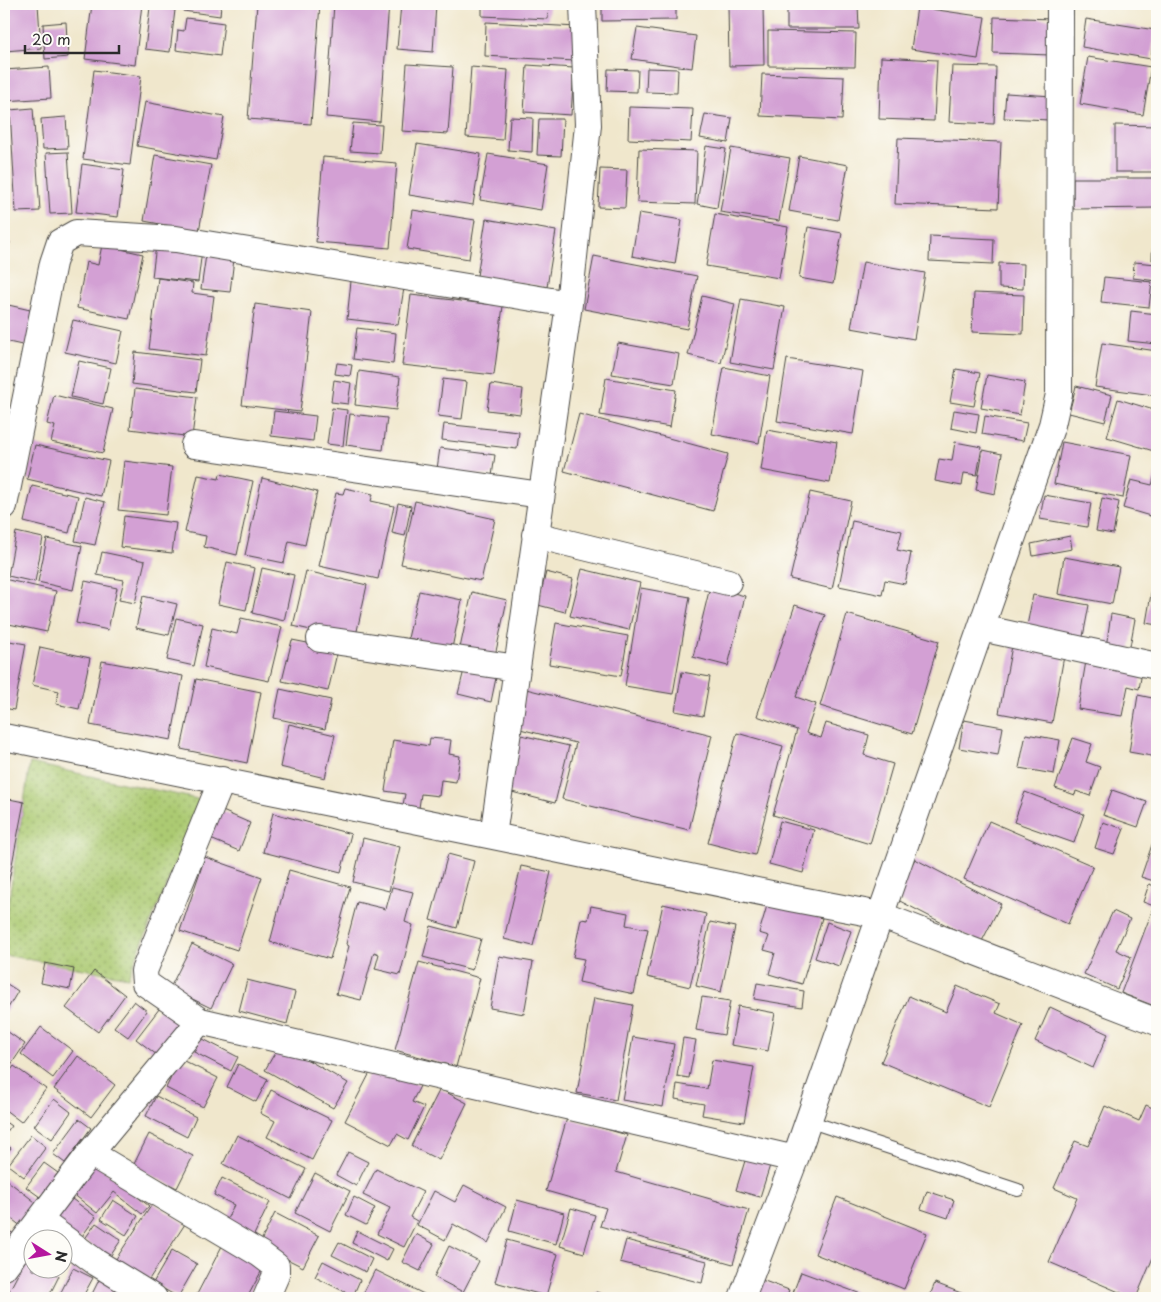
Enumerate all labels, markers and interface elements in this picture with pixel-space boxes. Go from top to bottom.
scale bar [25,22,119,54]
text: 20 m [32,27,71,50]
north arrow [22,1230,72,1280]
text: N [50,1249,73,1264]

